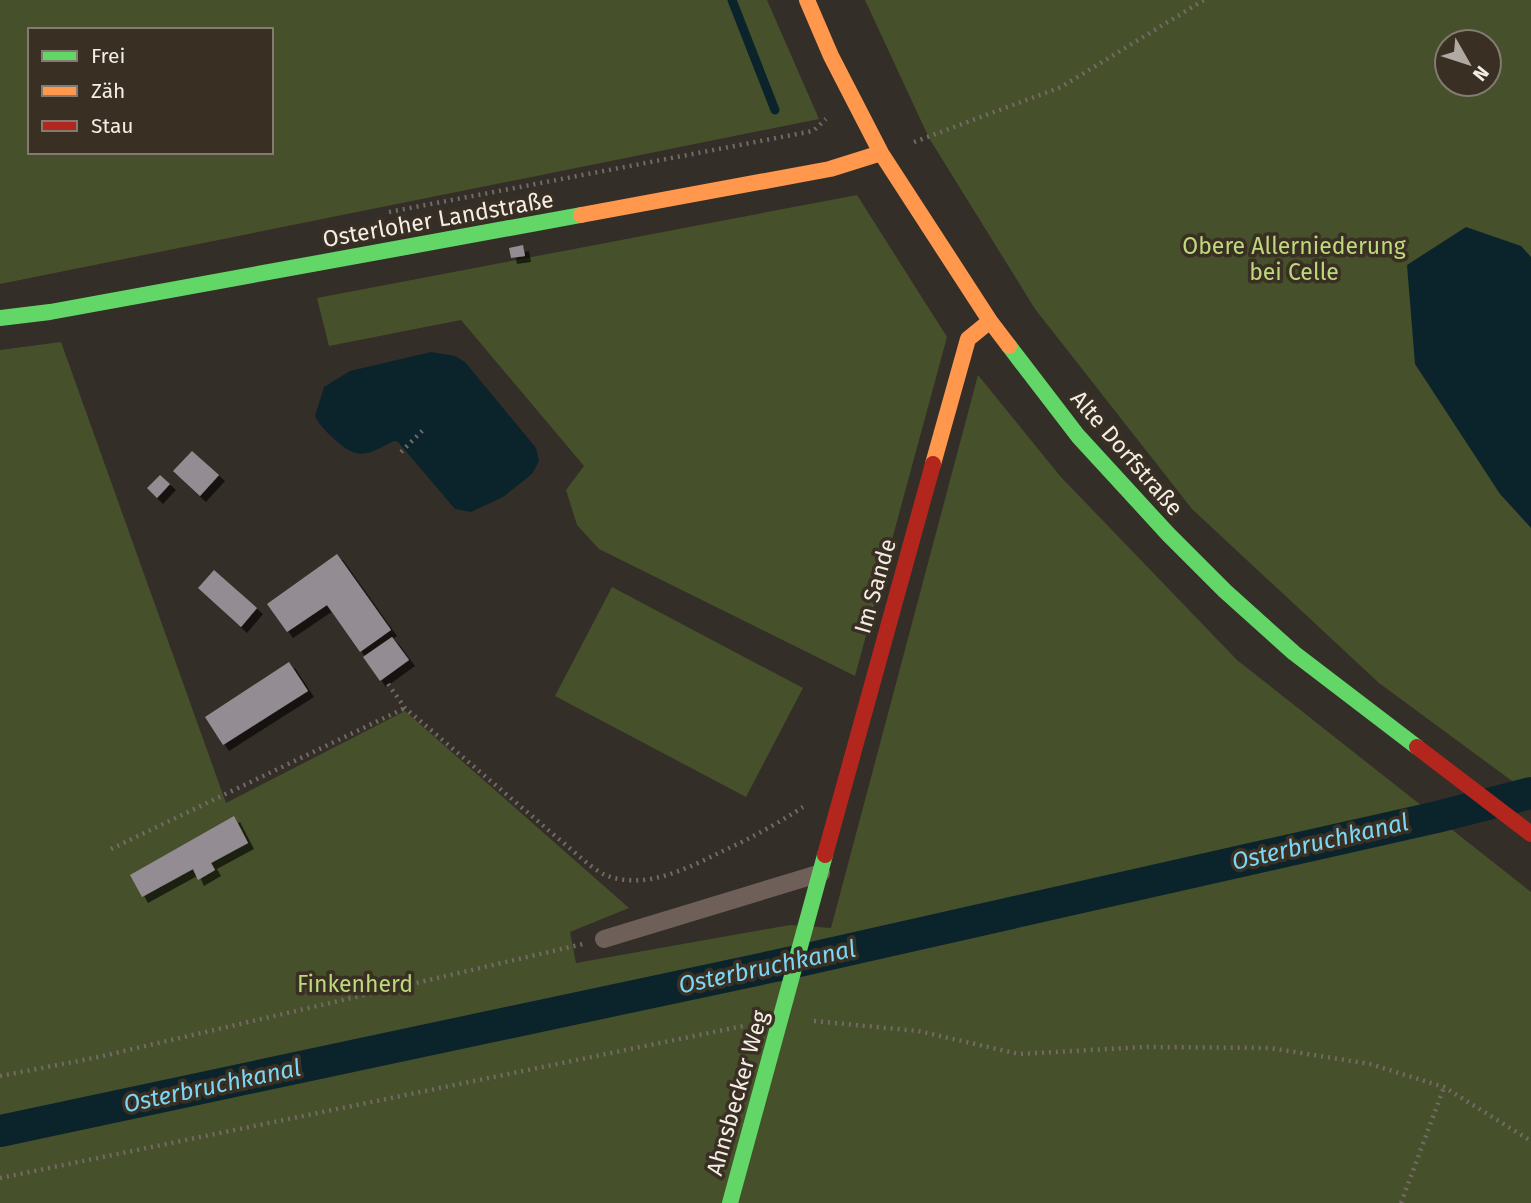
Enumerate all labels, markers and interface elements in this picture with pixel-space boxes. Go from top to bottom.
legend [28,28,273,154]
north arrow [1433,28,1503,98]
text: Frei [91,43,125,69]
text: N [1468,61,1494,86]
text: Zäh [91,78,125,104]
text: Stau [91,113,134,139]
street label: Osterloher Landstraße [320,185,556,253]
park label: Obere Allerniederung bei Celle [1182,232,1406,286]
street label: Alte Dorfstraße [1065,385,1189,521]
street label: Im Sande [848,535,902,637]
water label: Osterbruchkanal [1229,808,1411,876]
water label: Osterbruchkanal [676,935,858,999]
park label: Finkenherd [297,970,413,998]
street label: Ahnsbecker Weg [700,1007,774,1179]
water label: Osterbruchkanal [121,1054,303,1118]

